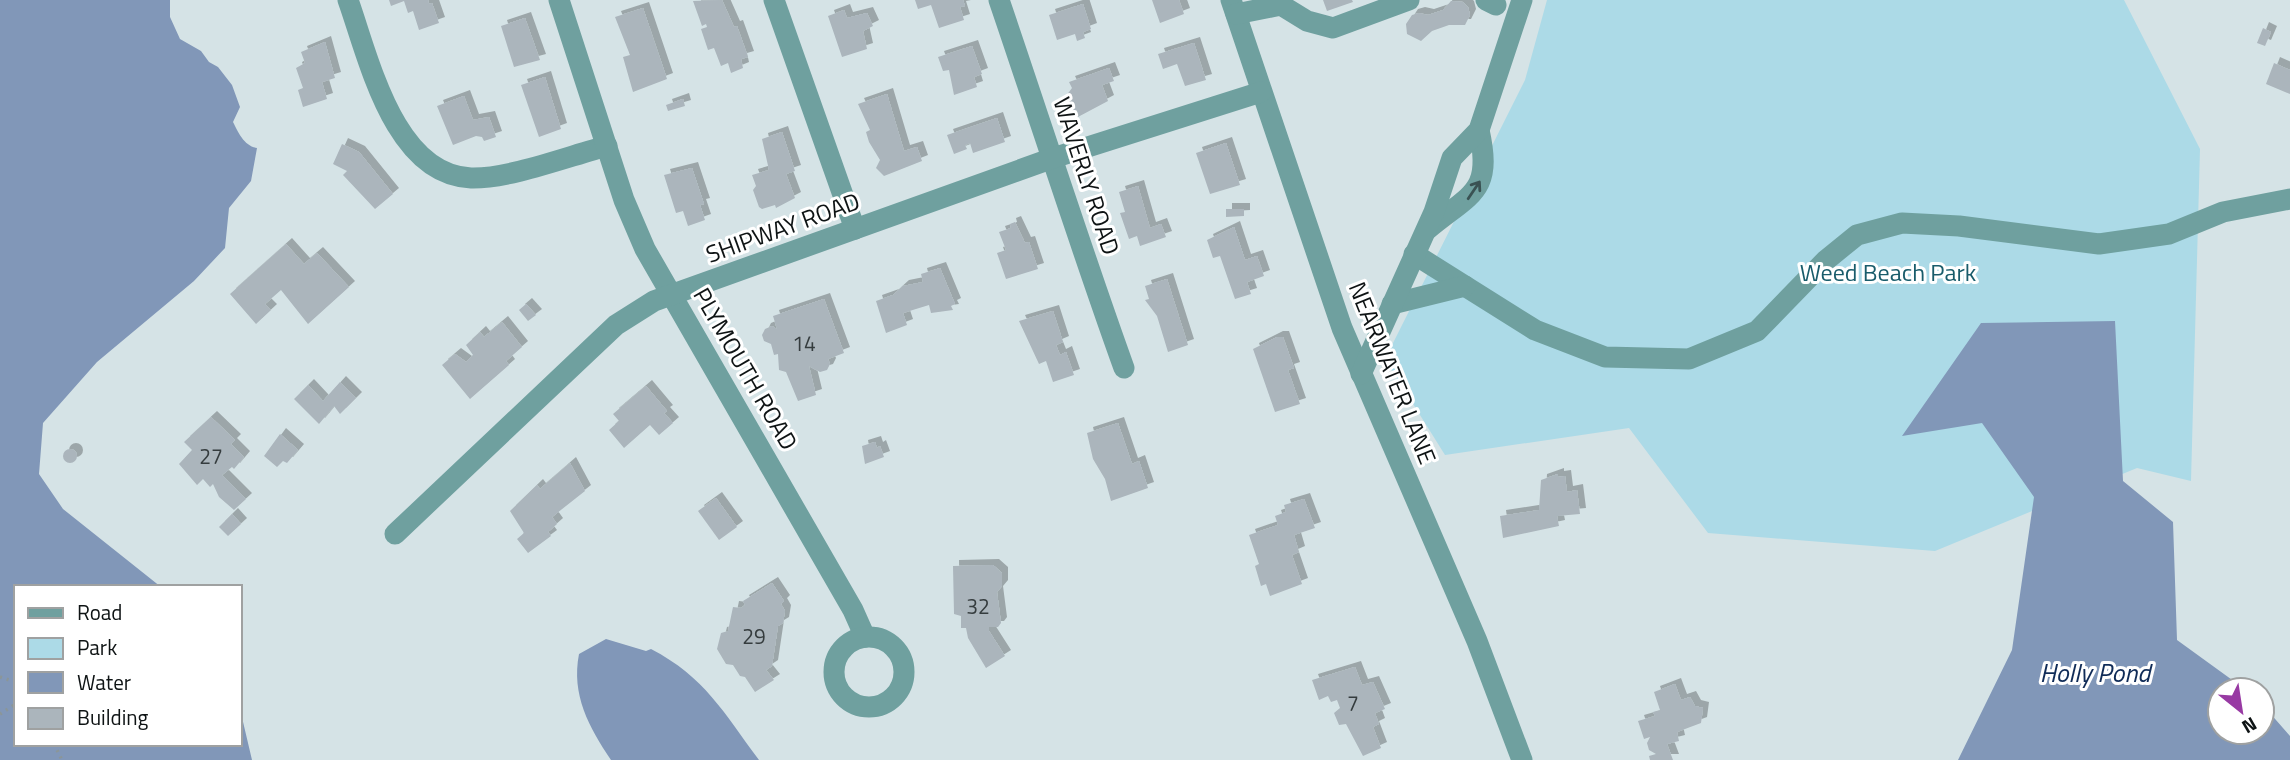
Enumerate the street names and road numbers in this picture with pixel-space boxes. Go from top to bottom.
street label: WAVERLY ROAD [1044,92,1129,259]
street label: SHIPWAY ROAD [701,183,865,272]
street label: NEARWATER LANE [1340,276,1446,469]
street label: PLYMOUTH ROAD [685,281,807,456]

